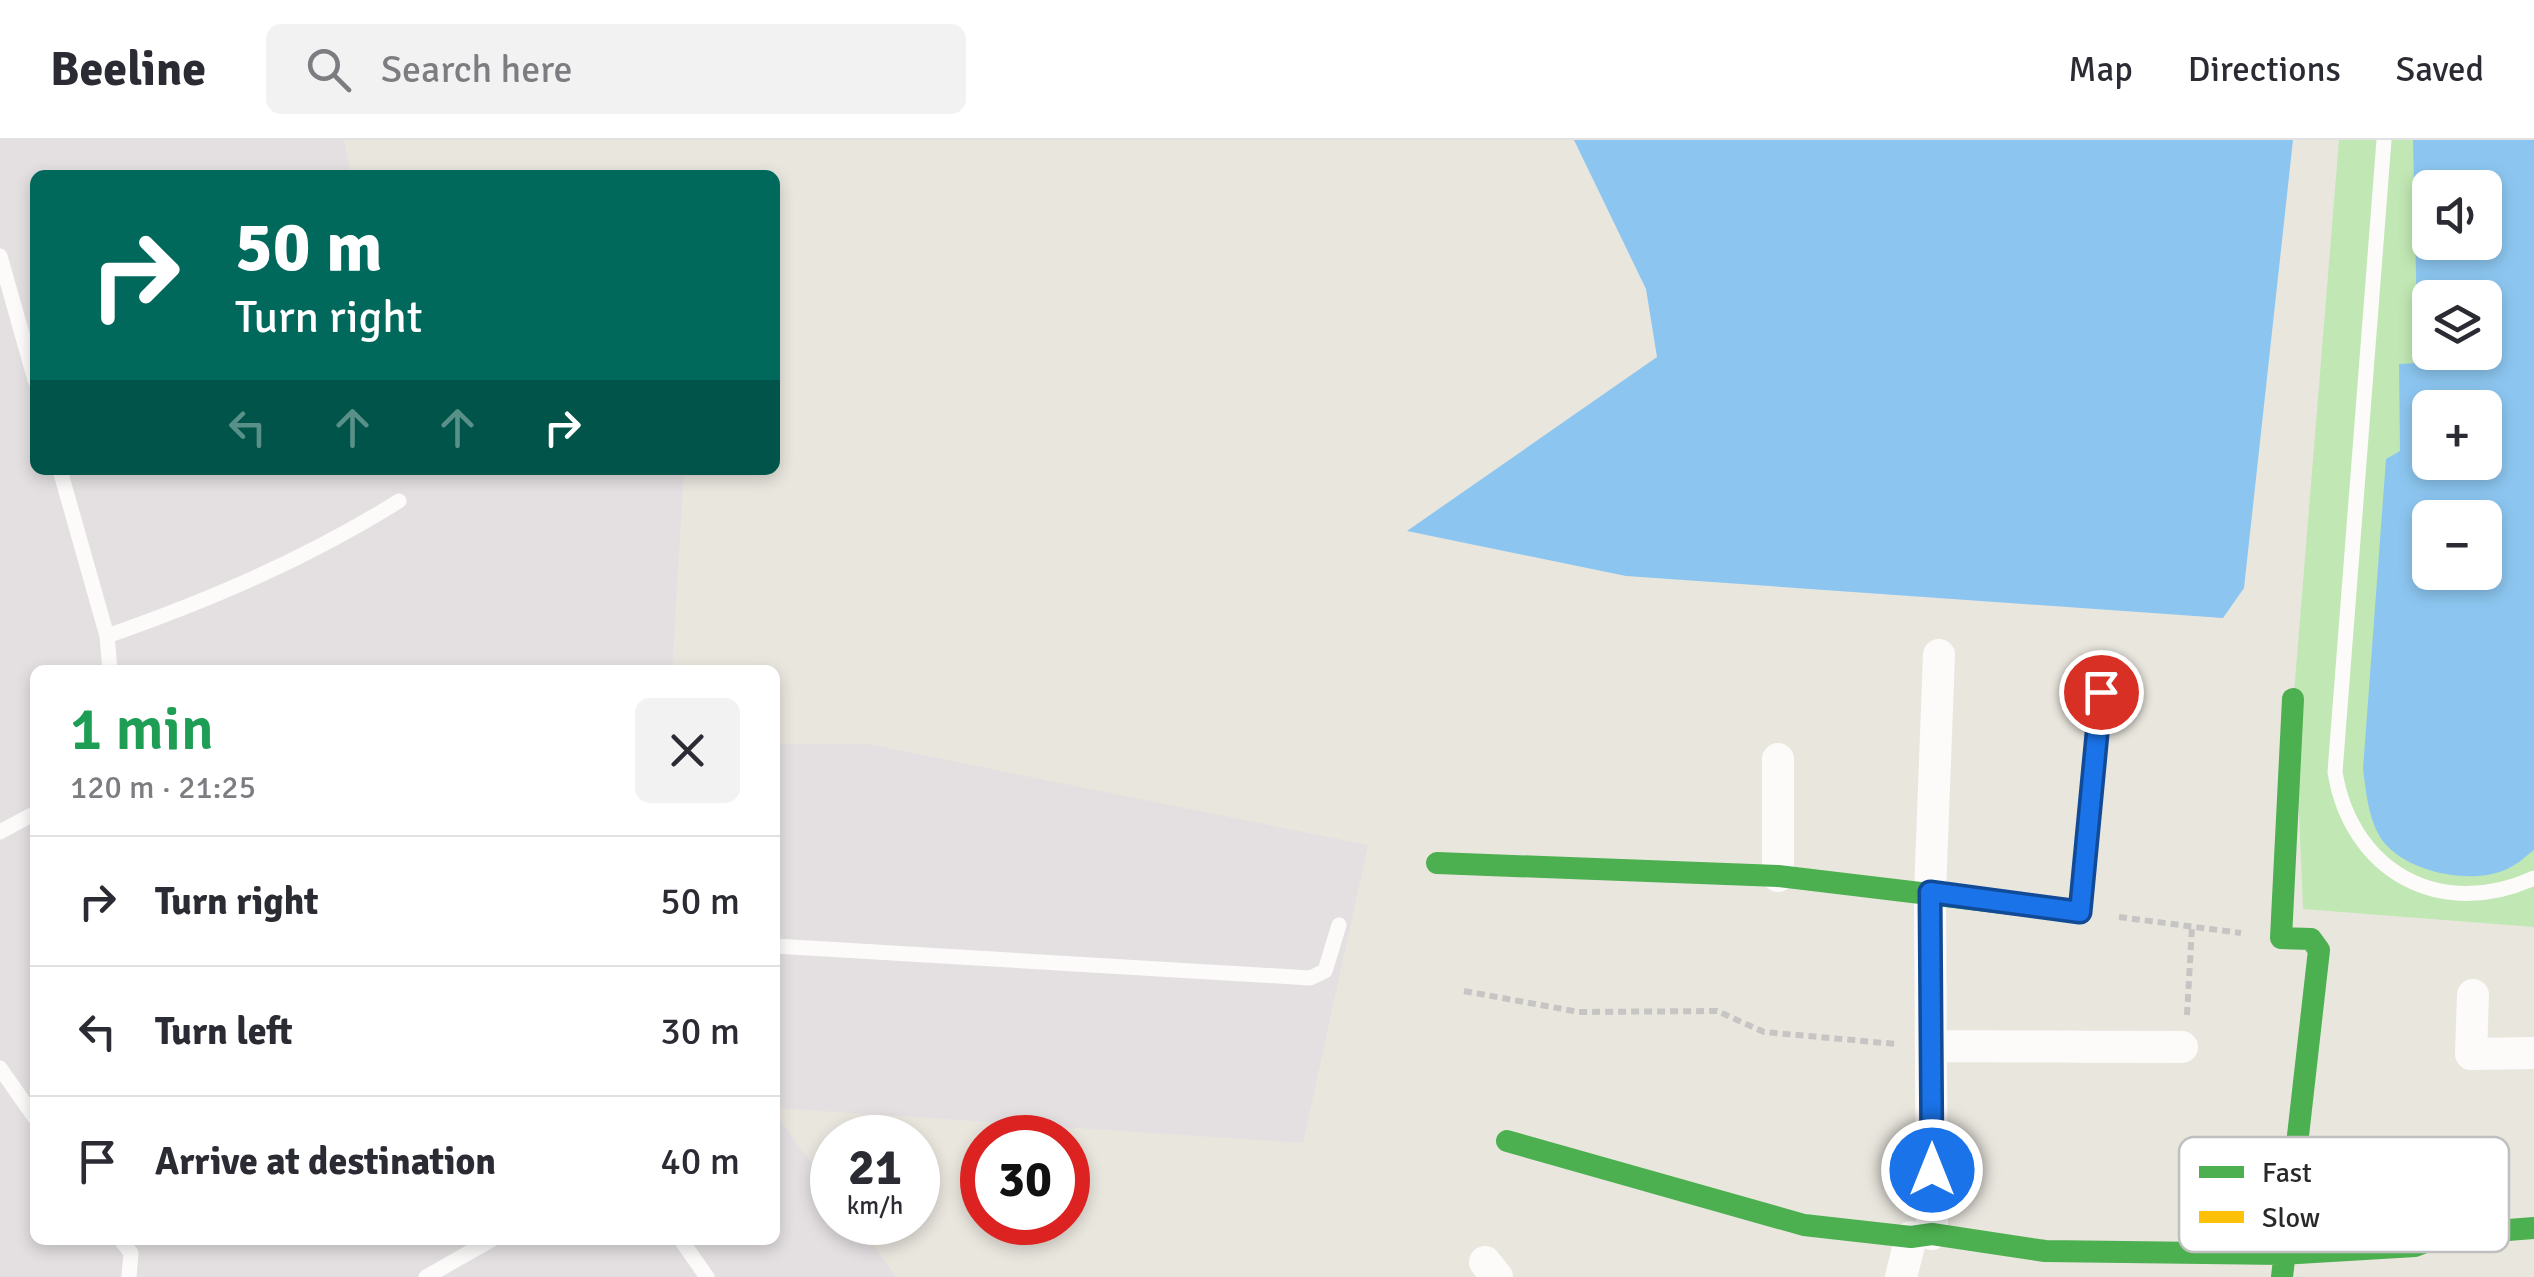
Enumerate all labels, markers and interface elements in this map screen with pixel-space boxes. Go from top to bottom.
search box [266,24,966,114]
text: Beeline [50,40,206,99]
icon: search [301,42,356,97]
text: Search here [381,46,573,93]
text: Map [2068,48,2133,91]
text: Directions [2188,48,2341,91]
text: Saved [2396,48,2484,91]
map controls [2412,170,2502,590]
button: sound [2412,170,2502,260]
text: 50 m [235,204,383,290]
icon: right [70,210,200,340]
button: layers [2412,280,2502,370]
text: Turn right [235,290,423,345]
button: + [2412,390,2502,480]
icon: left [220,400,275,455]
icon: ahead [325,400,380,455]
icon: ahead [430,400,485,455]
icon: right [535,400,590,455]
button: − [2412,500,2502,590]
pin [2059,650,2144,735]
icon: arrive [2074,665,2129,720]
text: 1 min [70,693,214,767]
button: close [635,698,740,803]
text: 120 m · 21:25 [70,768,256,807]
icon: right [70,874,125,929]
text: Turn right [155,878,319,925]
text: 50 m [660,878,740,925]
icon: left [70,1004,125,1059]
text: Turn left [155,1008,293,1055]
text: 30 m [660,1008,740,1055]
speed limit sign: 30 [960,1115,1090,1245]
position arrow [1880,1118,1984,1222]
icon: arrive [70,1134,125,1189]
text: 21 [848,1137,902,1199]
legend [2179,1137,2509,1252]
text: Arrive at destination [155,1138,496,1185]
text: 40 m [660,1138,740,1185]
text: Fast [2262,1156,2312,1190]
text: km/h [847,1190,903,1221]
text: Slow [2262,1201,2320,1235]

